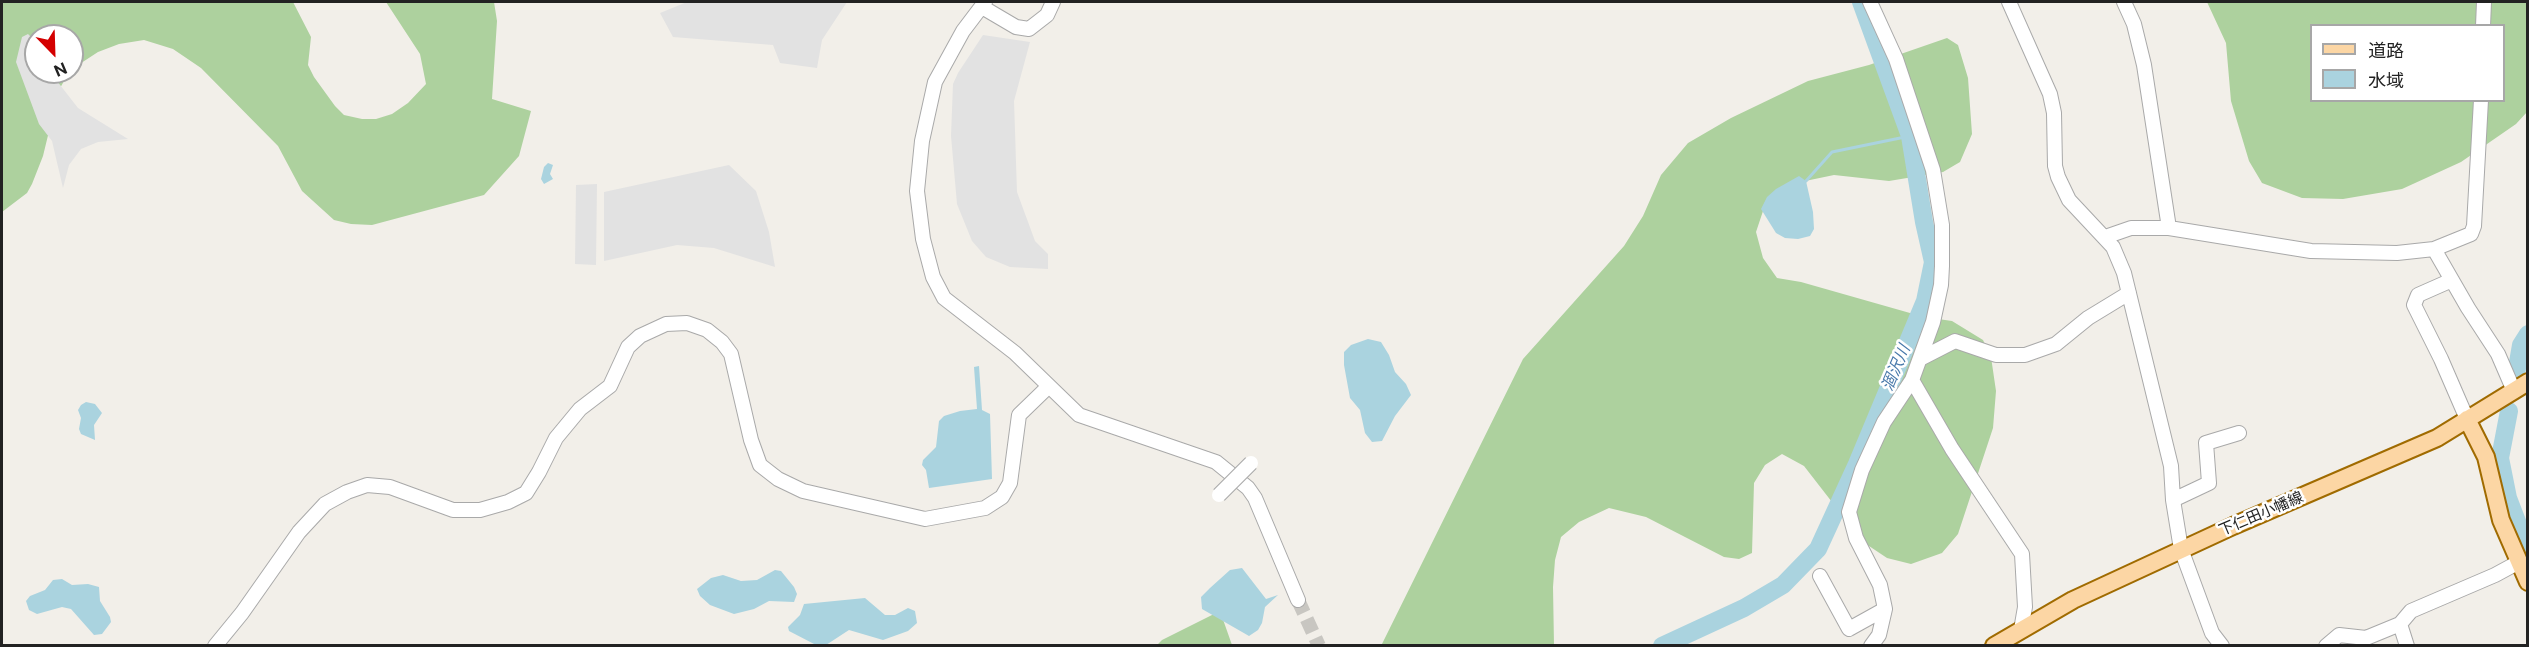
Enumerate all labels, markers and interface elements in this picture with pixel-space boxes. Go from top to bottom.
north arrow [24,24,84,84]
legend [2310,24,2505,102]
text: 道路 [2368,40,2404,61]
text: N [51,58,70,80]
text: 水域 [2368,70,2404,91]
water label: 涸沢川 [1878,342,1914,394]
street label: 下仁田小幡線 [2216,488,2306,540]

